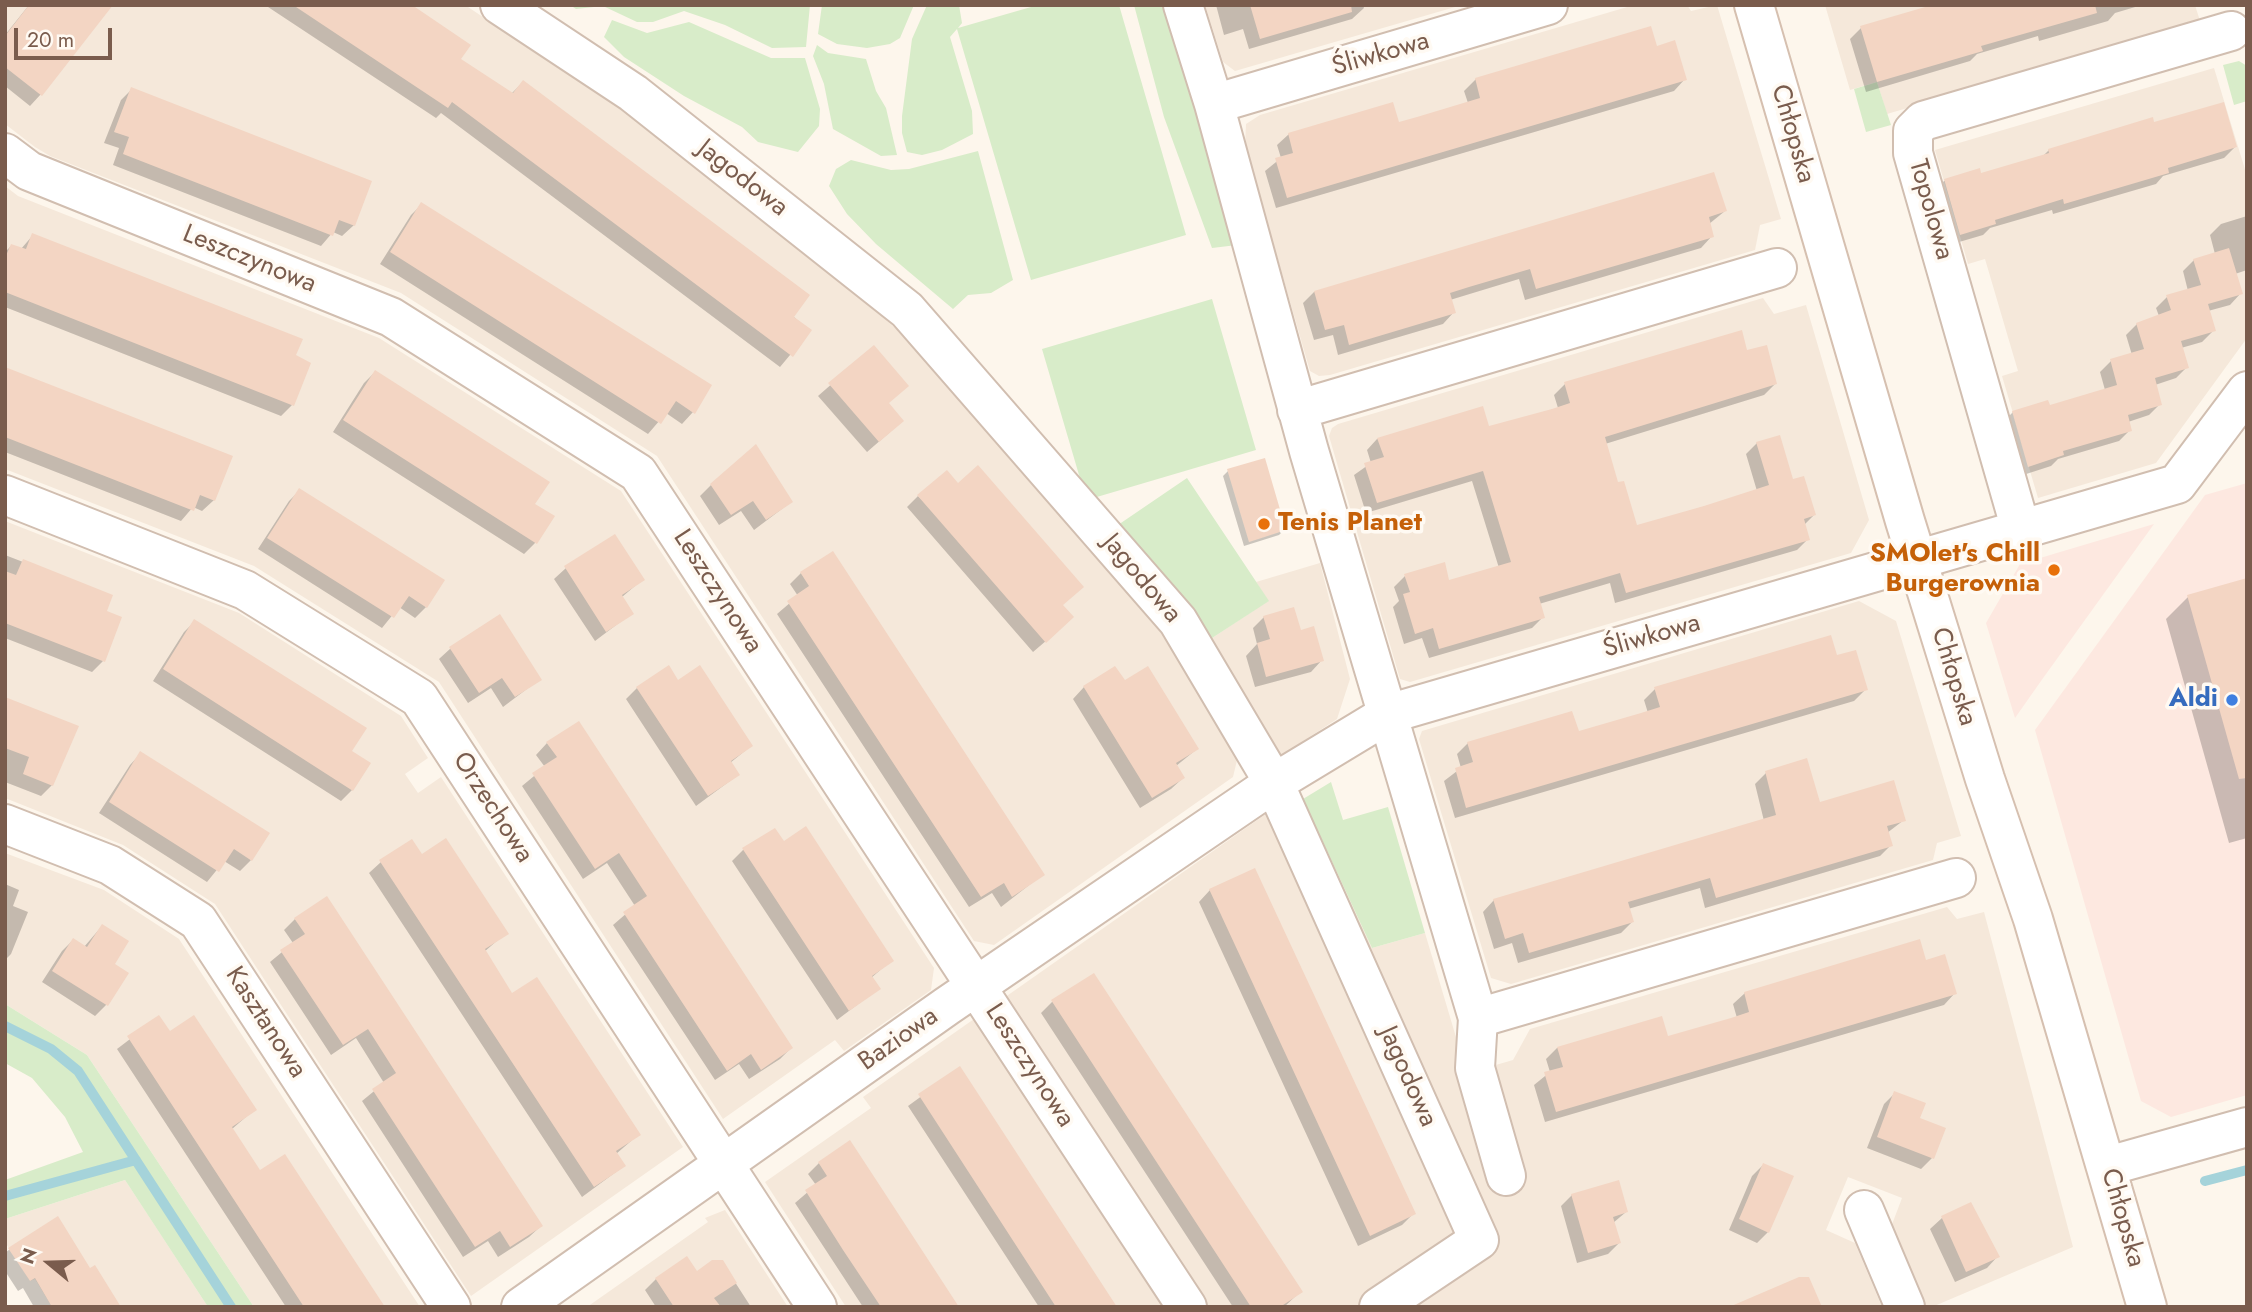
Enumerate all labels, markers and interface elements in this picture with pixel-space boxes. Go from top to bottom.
scale bar [18,14,116,58]
text: 20 m [27,25,74,55]
street label: Śliwkowa [1329,26,1433,84]
street label: Chłopska [1763,81,1821,187]
street label: Jagodowa [690,134,794,224]
street label: Topolowa [1901,156,1959,264]
street label: Leszczynowa [178,219,320,301]
place label: Tenis Planet [1278,508,1422,540]
marker: Tenis Planet [1256,516,1272,532]
street label: Leszczynowa [666,524,768,660]
street label: Jagodowa [1095,528,1187,630]
place label: SMOlet's Chill Burgerownia [1870,539,2040,600]
marker: SMOlet's Chill Burgerownia [2046,562,2062,578]
street label: Śliwkowa [1600,608,1704,666]
street label: Chłopska [1923,624,1983,730]
place label: Aldi [2169,684,2218,716]
marker: Aldi [2224,692,2240,708]
street label: Orzechowa [445,747,539,869]
street label: Kasztanowa [218,962,312,1084]
street label: Leszczynowa [978,998,1080,1134]
street label: Baziowa [853,1001,945,1079]
street label: Jagodowa [1371,1022,1443,1132]
street label: Chłopska [2093,1165,2151,1271]
north arrow [14,1228,84,1298]
text: N [13,1244,44,1268]

